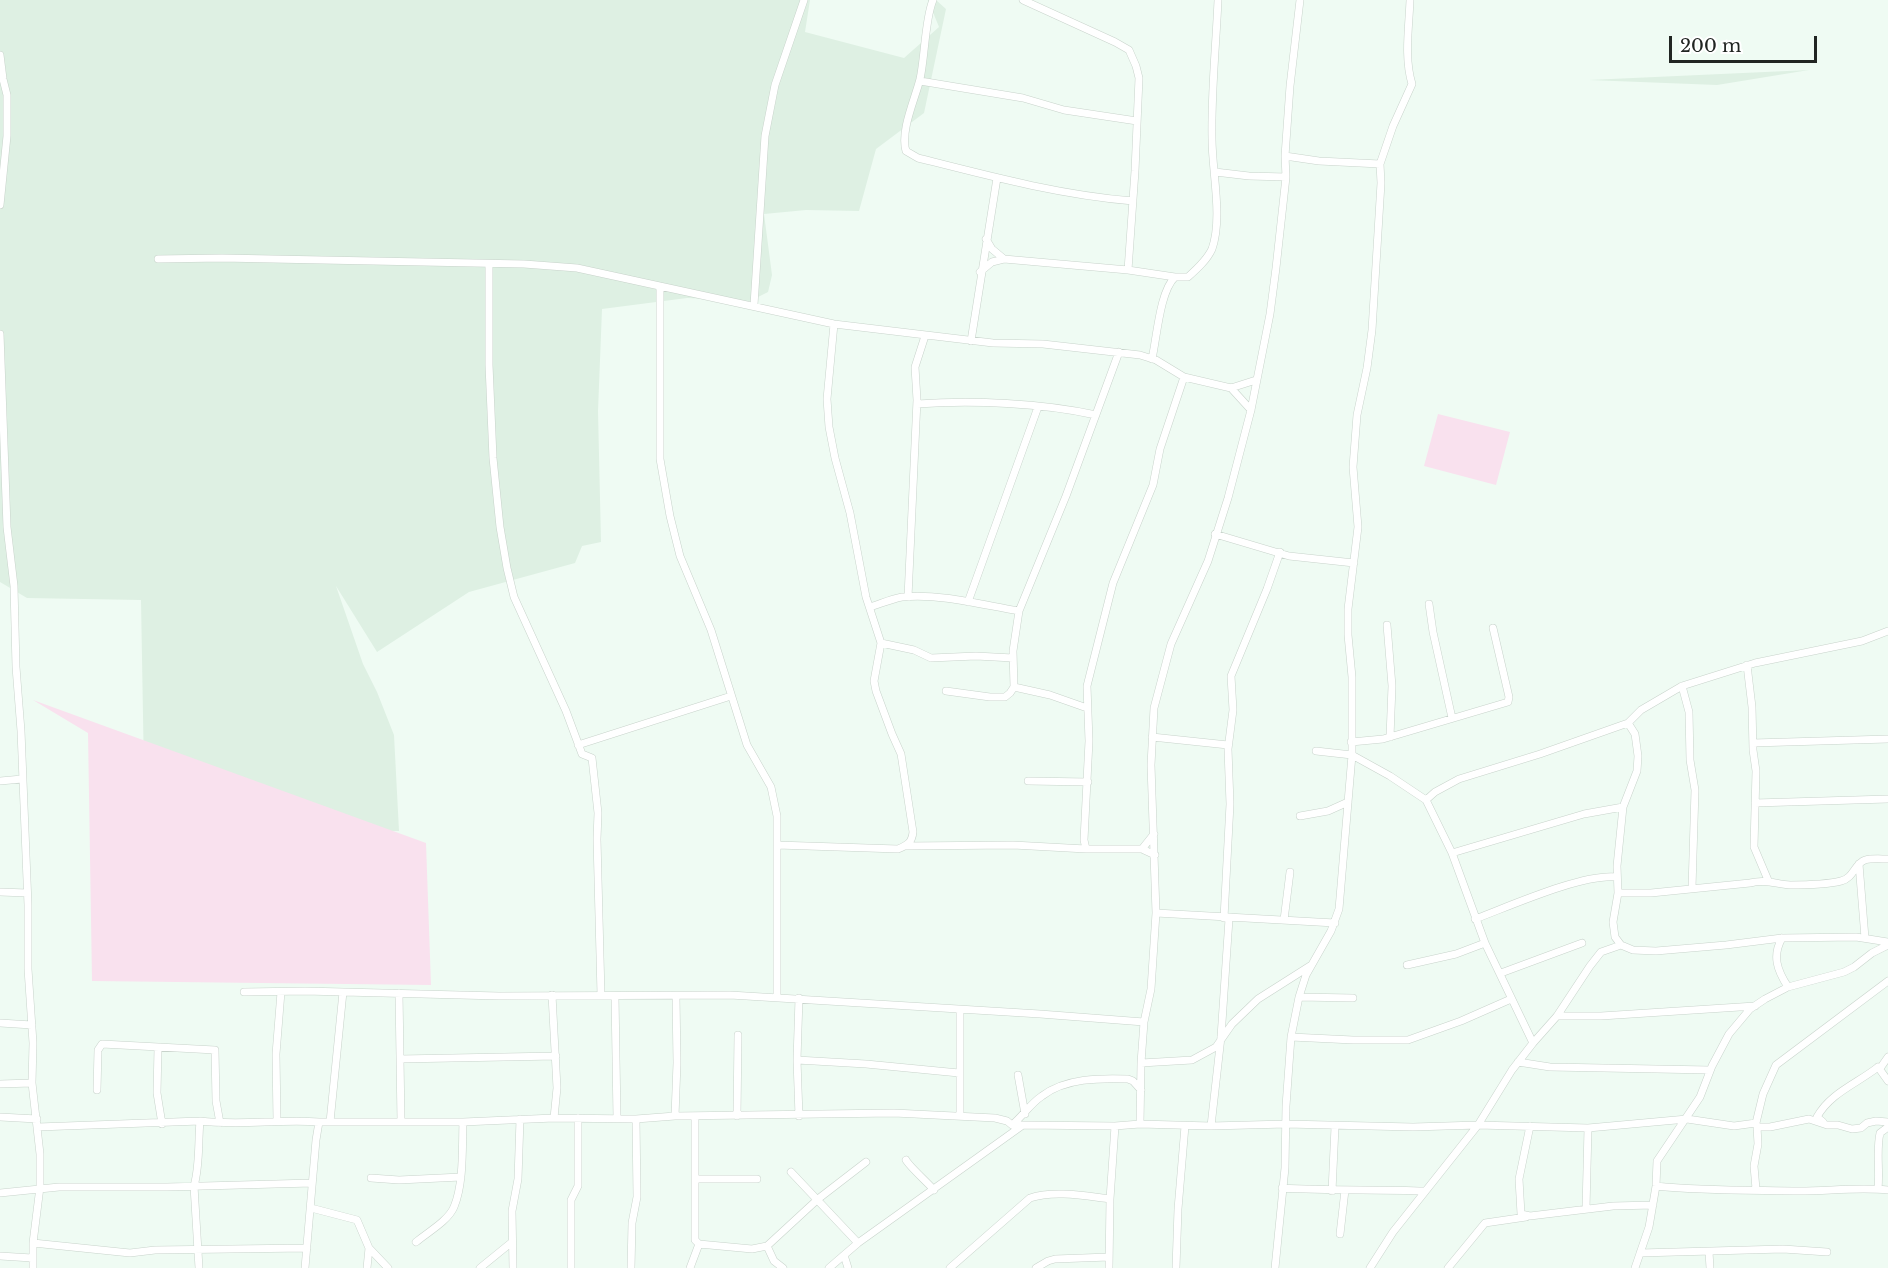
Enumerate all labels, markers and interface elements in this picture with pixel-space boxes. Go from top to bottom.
scale bar [1672,24,1820,62]
text: 200 m [1680,35,1741,57]

